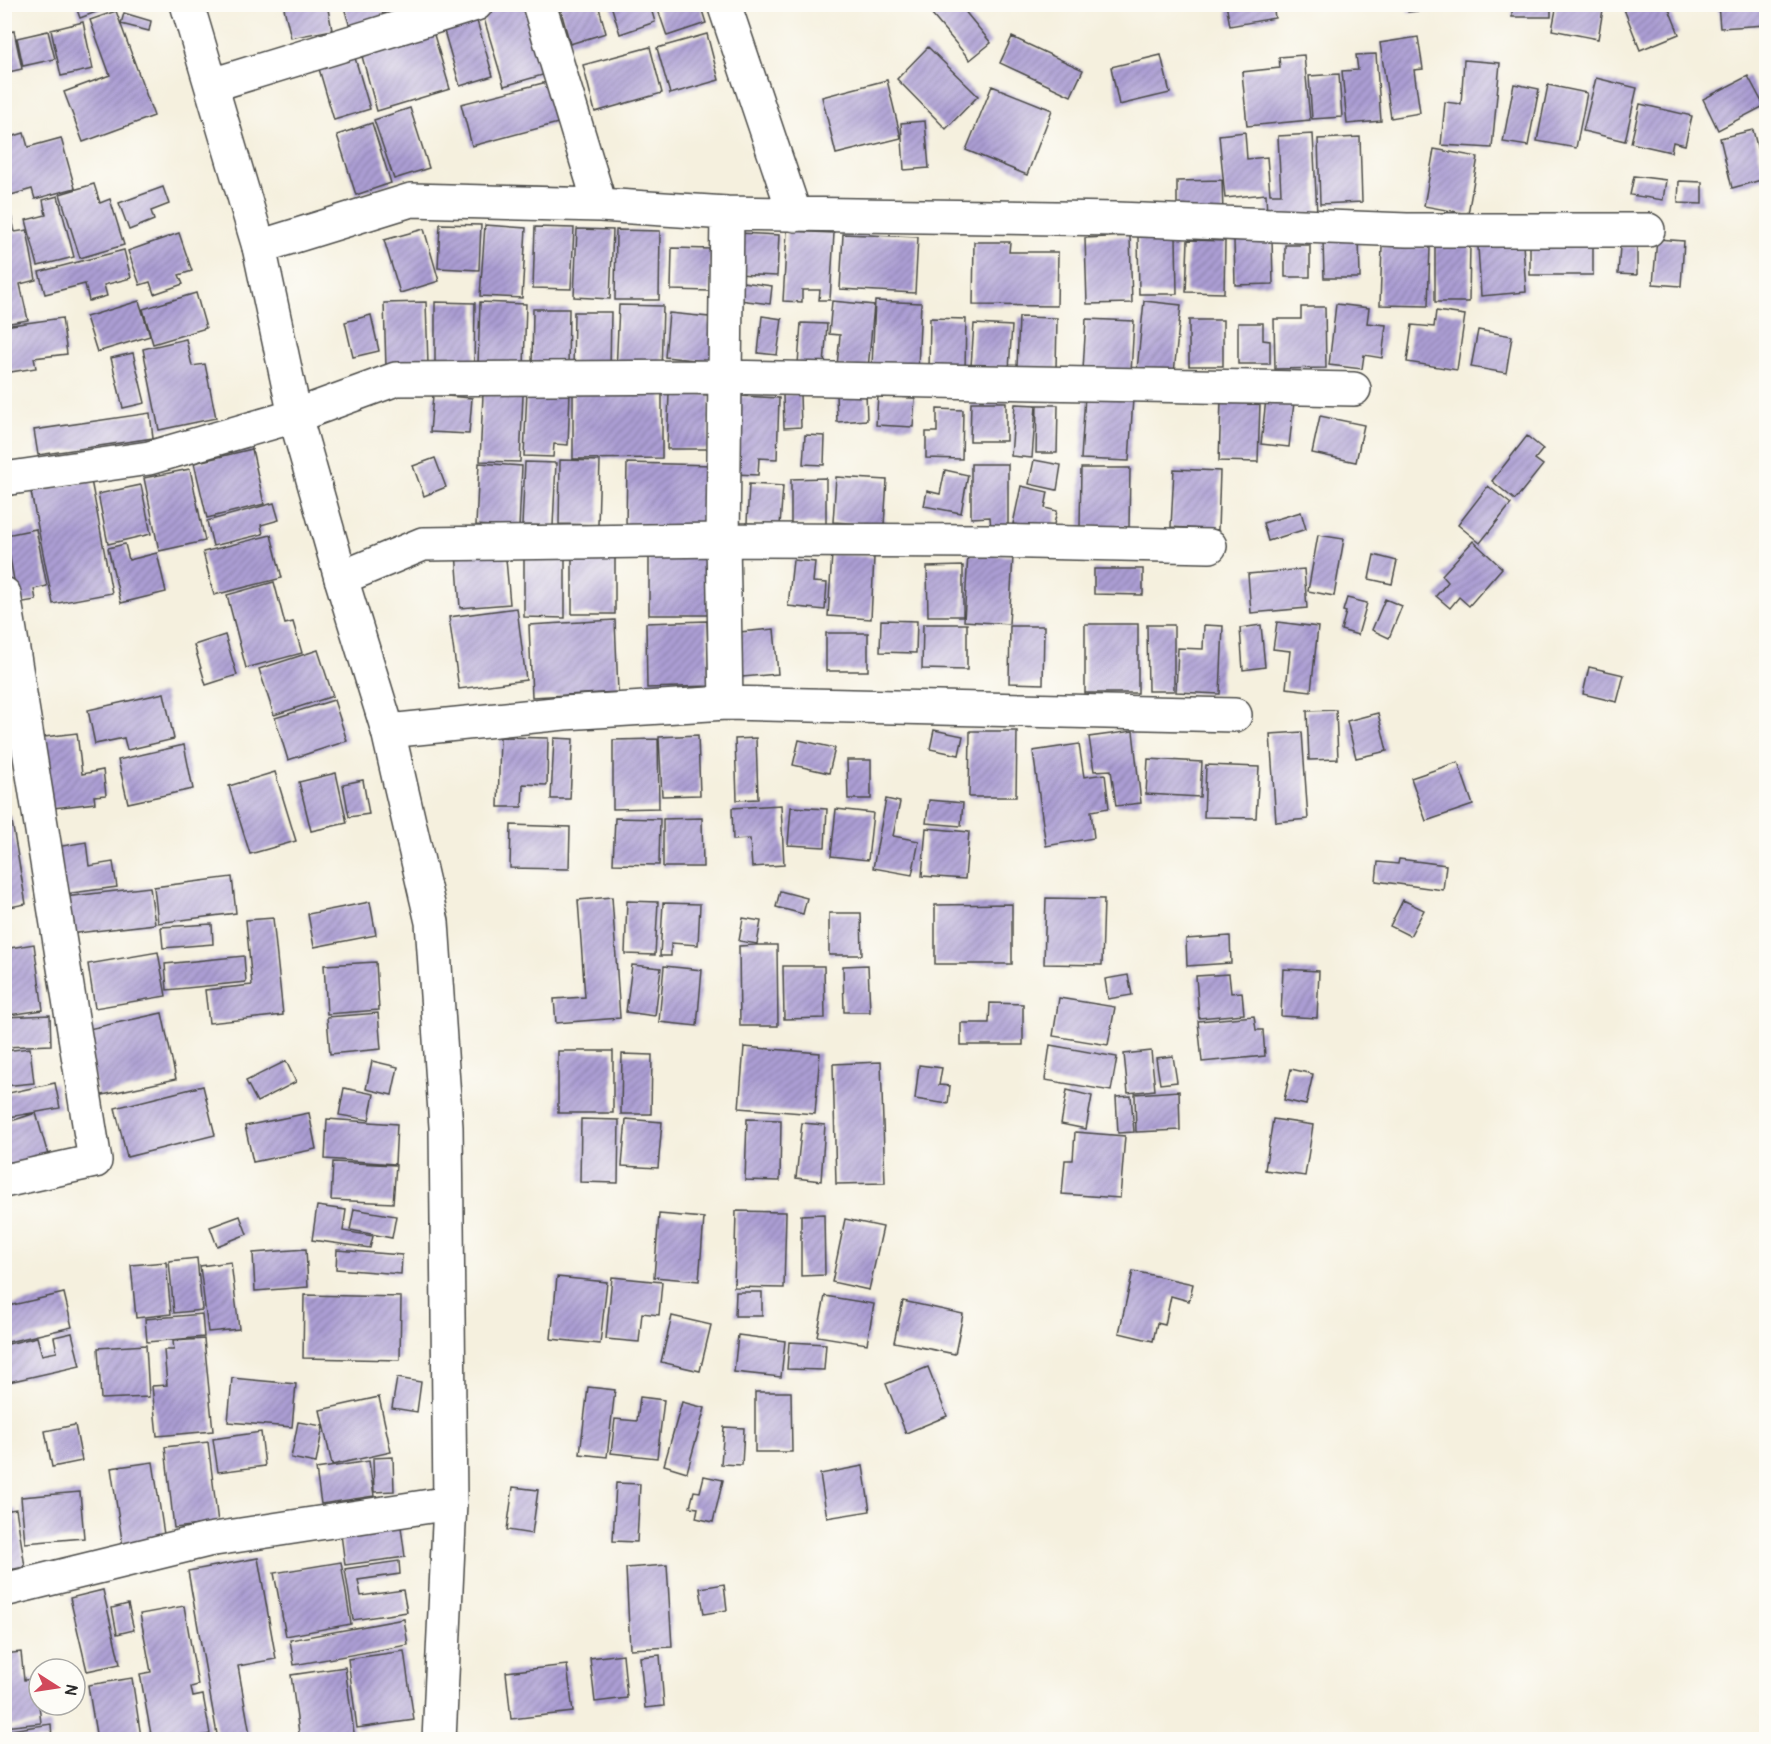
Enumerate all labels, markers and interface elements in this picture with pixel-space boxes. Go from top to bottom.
north arrow [27,1657,87,1717]
text: N [60,1683,82,1697]

